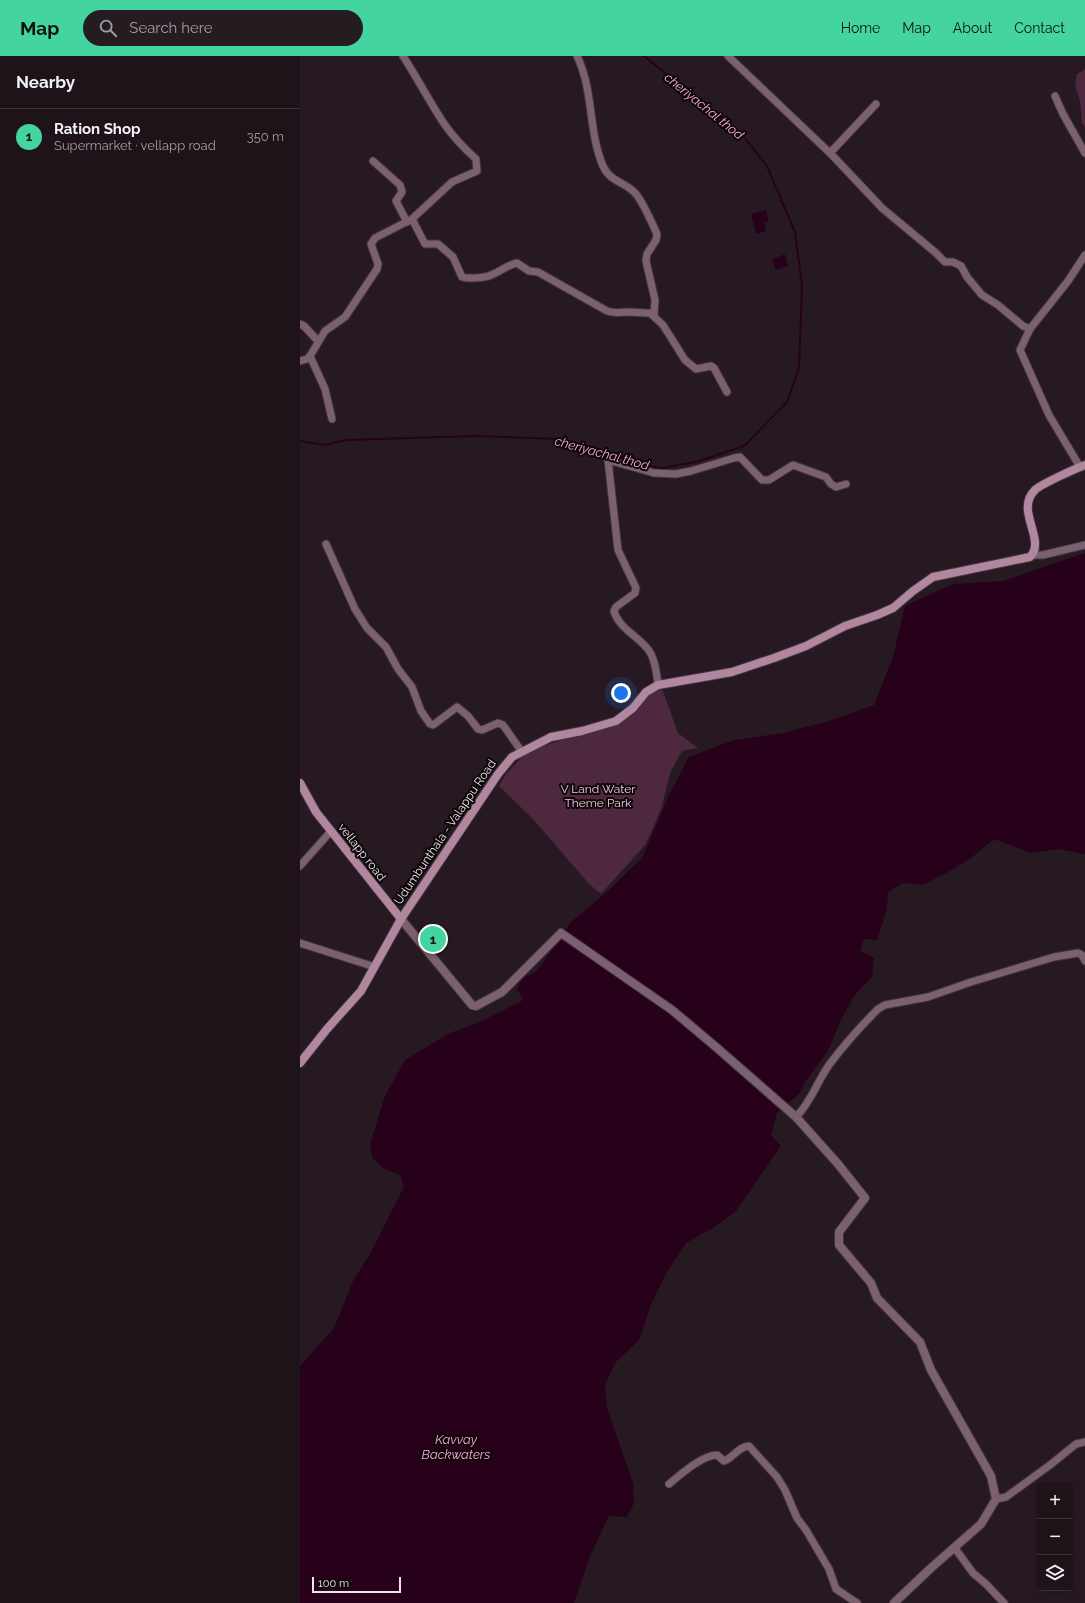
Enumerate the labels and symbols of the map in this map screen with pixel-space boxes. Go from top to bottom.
water label: cheriyachal thod [662,70,747,143]
water label: cheriyachal thod [553,433,651,473]
your location [611,683,631,703]
street label: Udumbunthala - Valappu Road [391,757,499,907]
park label: V Land Water Theme Park [560,782,636,810]
street label: vellapp road [335,820,389,884]
pin: 1 [420,924,446,954]
water label: Kavvay Backwaters [422,1432,490,1462]
scale bar [312,1575,401,1594]

